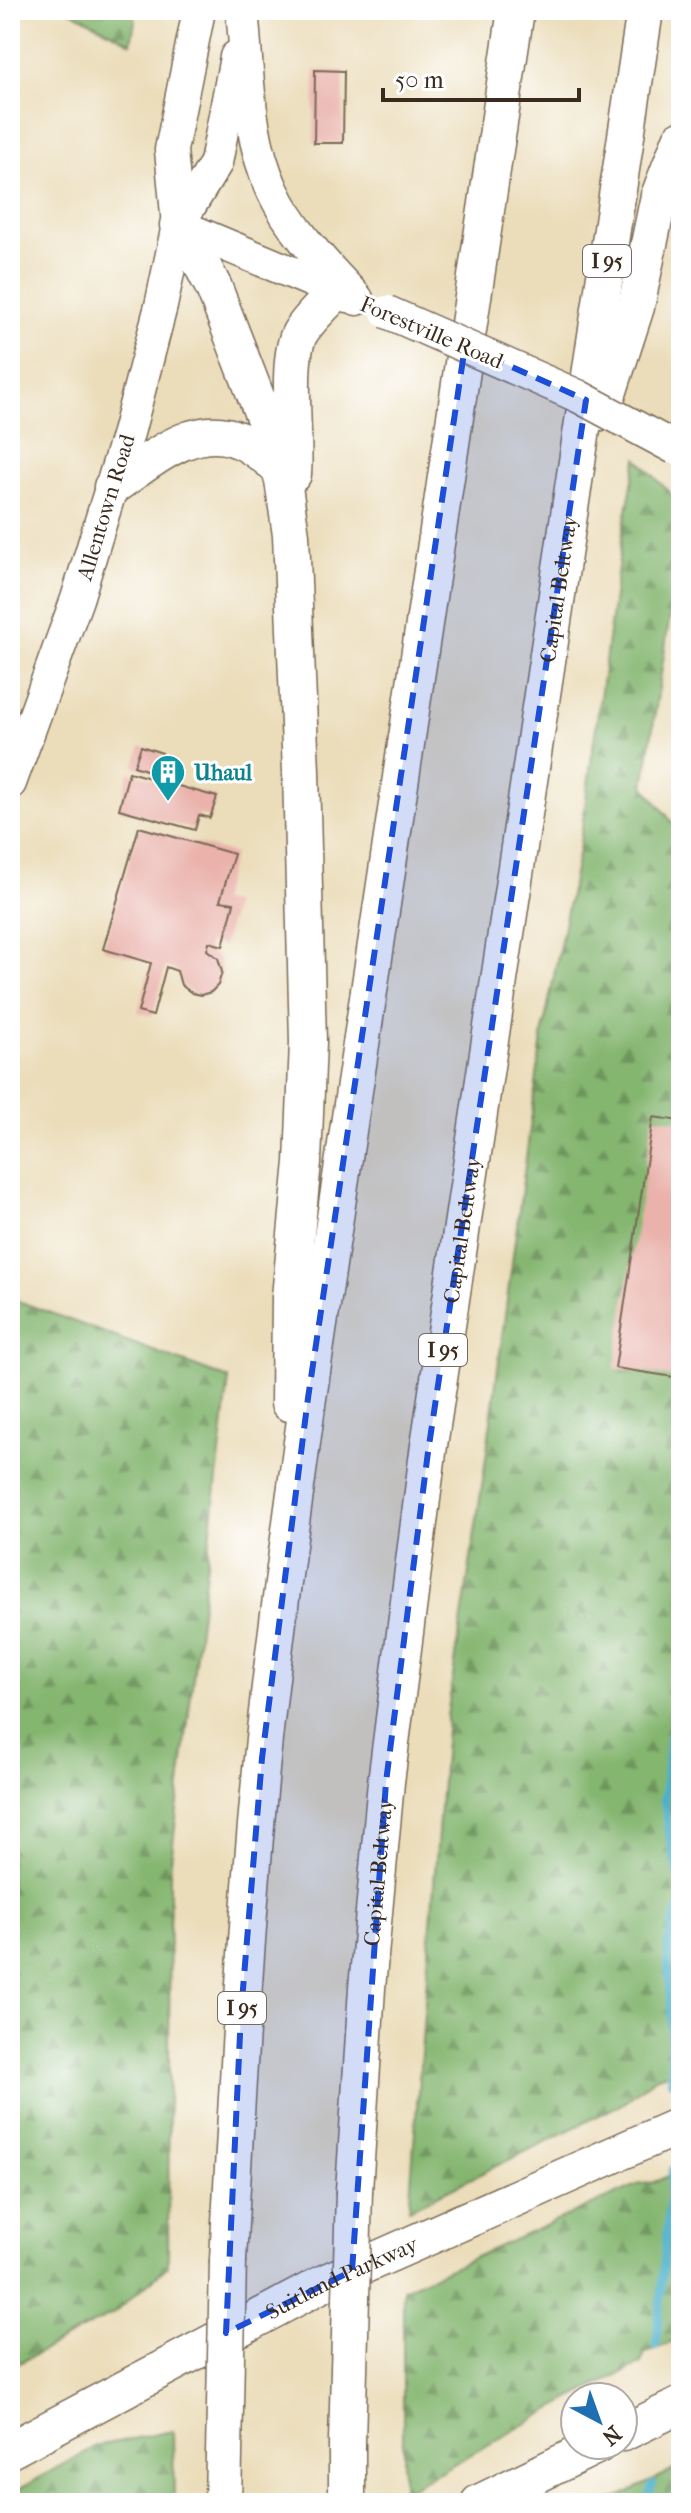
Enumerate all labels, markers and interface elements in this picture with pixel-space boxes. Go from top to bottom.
scale bar [383,52,579,102]
text: 50 m [395,66,444,94]
road number: I 95 [583,245,631,277]
street label: Forestville Road [356,291,508,375]
street label: Allentown Road [71,430,141,584]
street label: Capital Beltway [535,512,583,664]
building icon: Uhaul [149,753,187,803]
place label: Uhaul [193,760,253,786]
street label: Capital Beltway [439,1153,487,1305]
road number: I 95 [419,1334,467,1366]
street label: Capital Beltway [359,1795,399,1947]
road number: I 95 [218,1992,266,2024]
street label: Suitland Parkway [262,2231,423,2326]
north arrow [559,2381,639,2461]
text: N [596,2420,626,2451]

